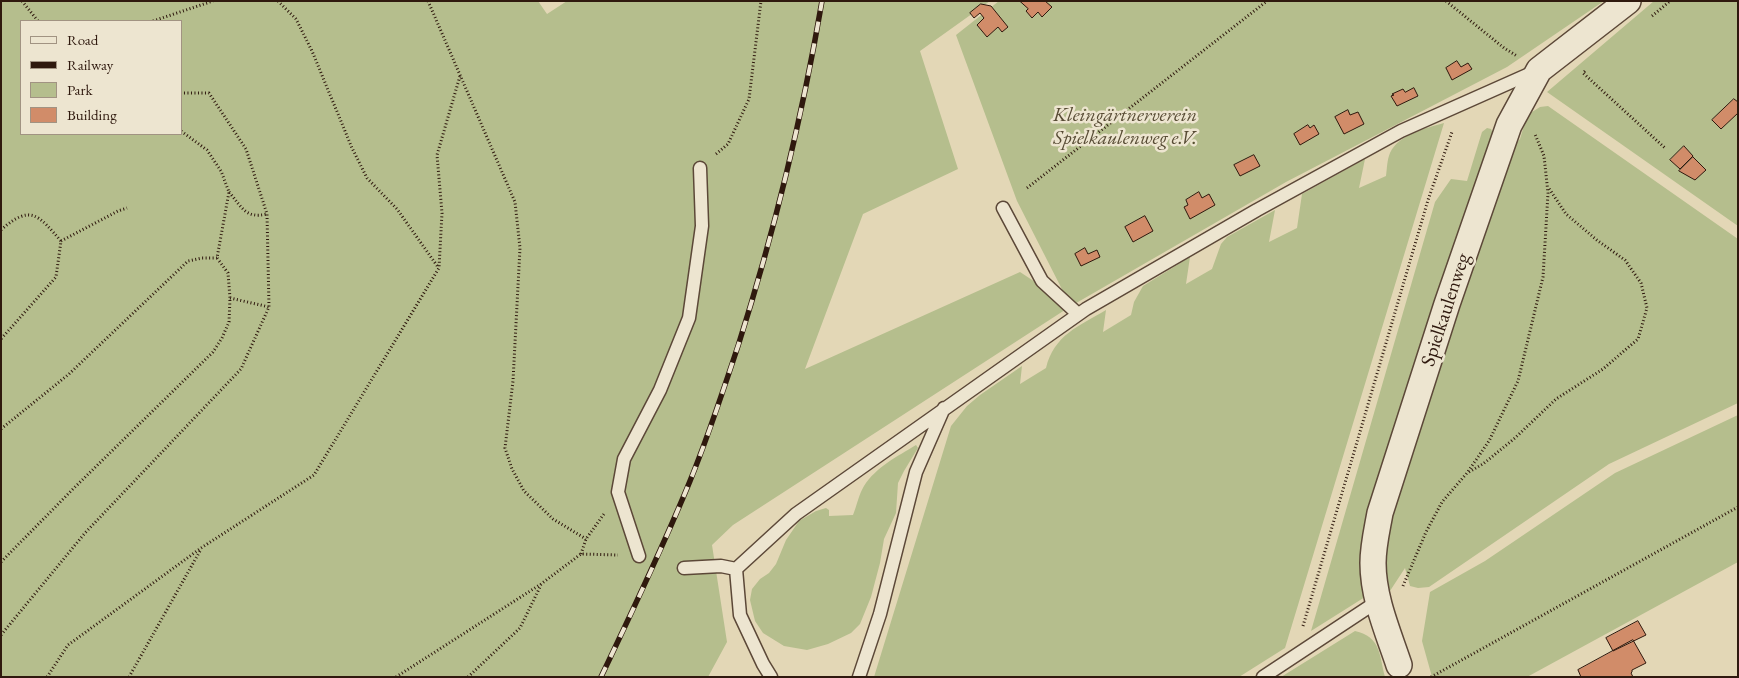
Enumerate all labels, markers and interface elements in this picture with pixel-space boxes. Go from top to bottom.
legend [20,20,182,135]
text: Road [67,30,98,49]
text: Railway [67,55,113,74]
text: Park [67,80,93,99]
park label: Kleingärtnerverein Spielkaulenweg e.V. [1053,104,1197,151]
text: Building [67,105,117,124]
street label: Spielkaulenweg [1416,250,1476,370]

